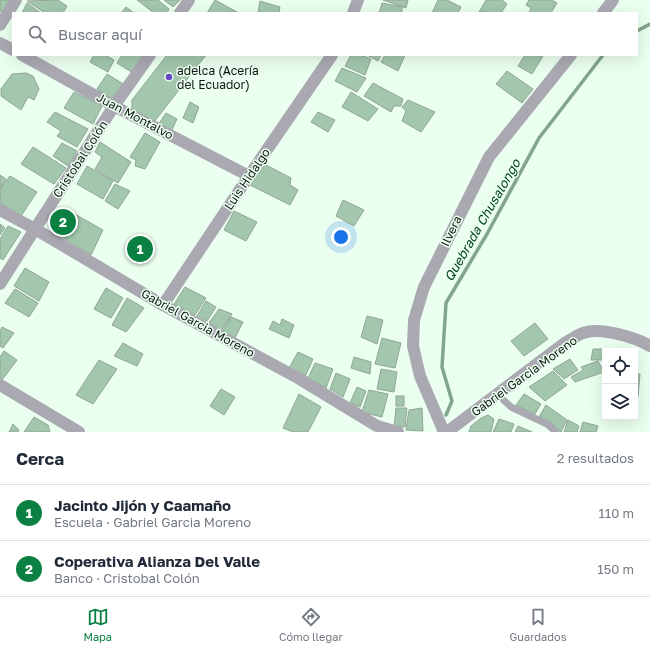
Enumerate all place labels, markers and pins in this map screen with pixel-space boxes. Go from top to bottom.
place label: adelca (Acería del Ecuador) [177,63,259,92]
marker: adelca (Acería del Ecuador) [164,72,174,82]
pin: 2 [50,207,76,237]
pin: 1 [127,234,153,264]

